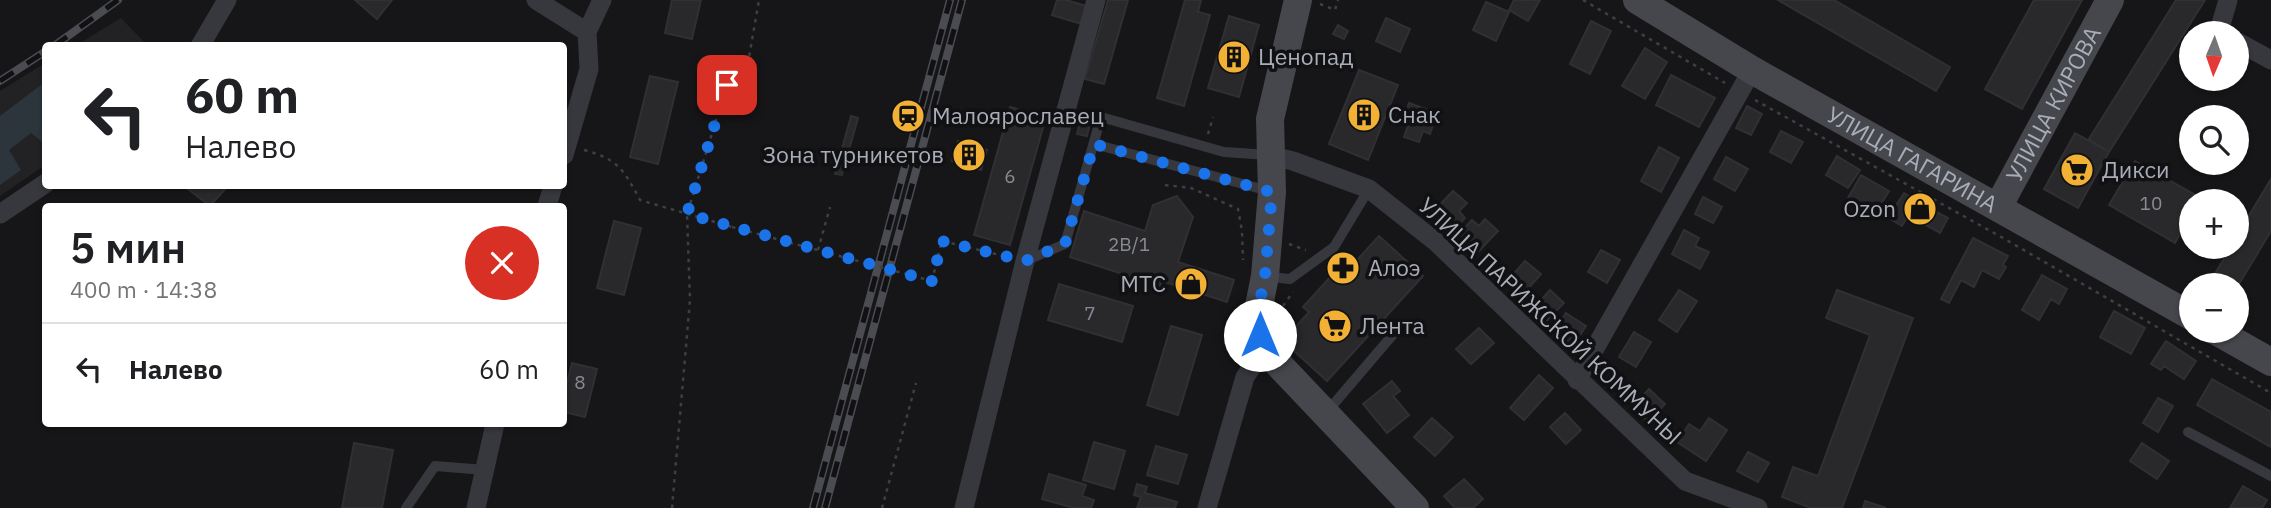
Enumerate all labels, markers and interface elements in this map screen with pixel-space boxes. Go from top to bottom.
street label: УЛИЦА КИРОВА [1998,20,2107,187]
north arrow [2179,21,2249,91]
map controls [2179,21,2249,343]
building icon: Ценопад [1215,38,1253,76]
place label: Ценопад [1258,41,1354,71]
pin [697,55,757,115]
text: 60 m [185,63,299,126]
icon: arrive [708,66,746,104]
icon: left [70,70,161,161]
building icon: Снак [1345,96,1383,134]
station icon: Малоярославец [889,97,927,135]
place label: Снак [1388,99,1441,129]
street label: УЛИЦА ГАГАРИНА [1822,99,2004,219]
place label: Малоярославец [932,100,1104,130]
button: search [2179,105,2249,175]
text: Налево [185,125,296,167]
building icon: Зона турникетов [950,136,988,174]
place label: Зона турникетов [762,139,944,169]
supermarket icon: Дикси [2058,151,2096,189]
place label: Дикси [2102,154,2170,184]
house number: 6 [1004,164,1016,188]
button: + [2179,189,2249,259]
street label: УЛИЦА ПАРИЖСКОЙ КОММУНЫ [1413,190,1689,450]
shop icon: Ozon [1901,190,1939,228]
house number: 10 [2140,191,2162,215]
place label: Ozon [1843,193,1896,223]
text: 5 мин [70,220,186,275]
button: close [465,226,539,300]
house number: 2В/1 [1108,232,1150,256]
pharmacy icon: Алоэ [1324,249,1362,287]
place label: Алоэ [1368,252,1421,282]
shop icon: МТС [1172,265,1210,303]
place label: МТС [1120,268,1166,298]
button: − [2179,273,2249,343]
text: 400 m · 14:38 [70,274,217,304]
position arrow [1223,298,1297,372]
house number: 7 [1084,301,1096,325]
supermarket icon: Лента [1316,307,1354,345]
place label: Лента [1360,310,1425,340]
icon: left [70,350,108,388]
text: Налево [129,352,223,386]
text: 60 m [479,352,539,386]
house number: 8 [574,370,586,394]

